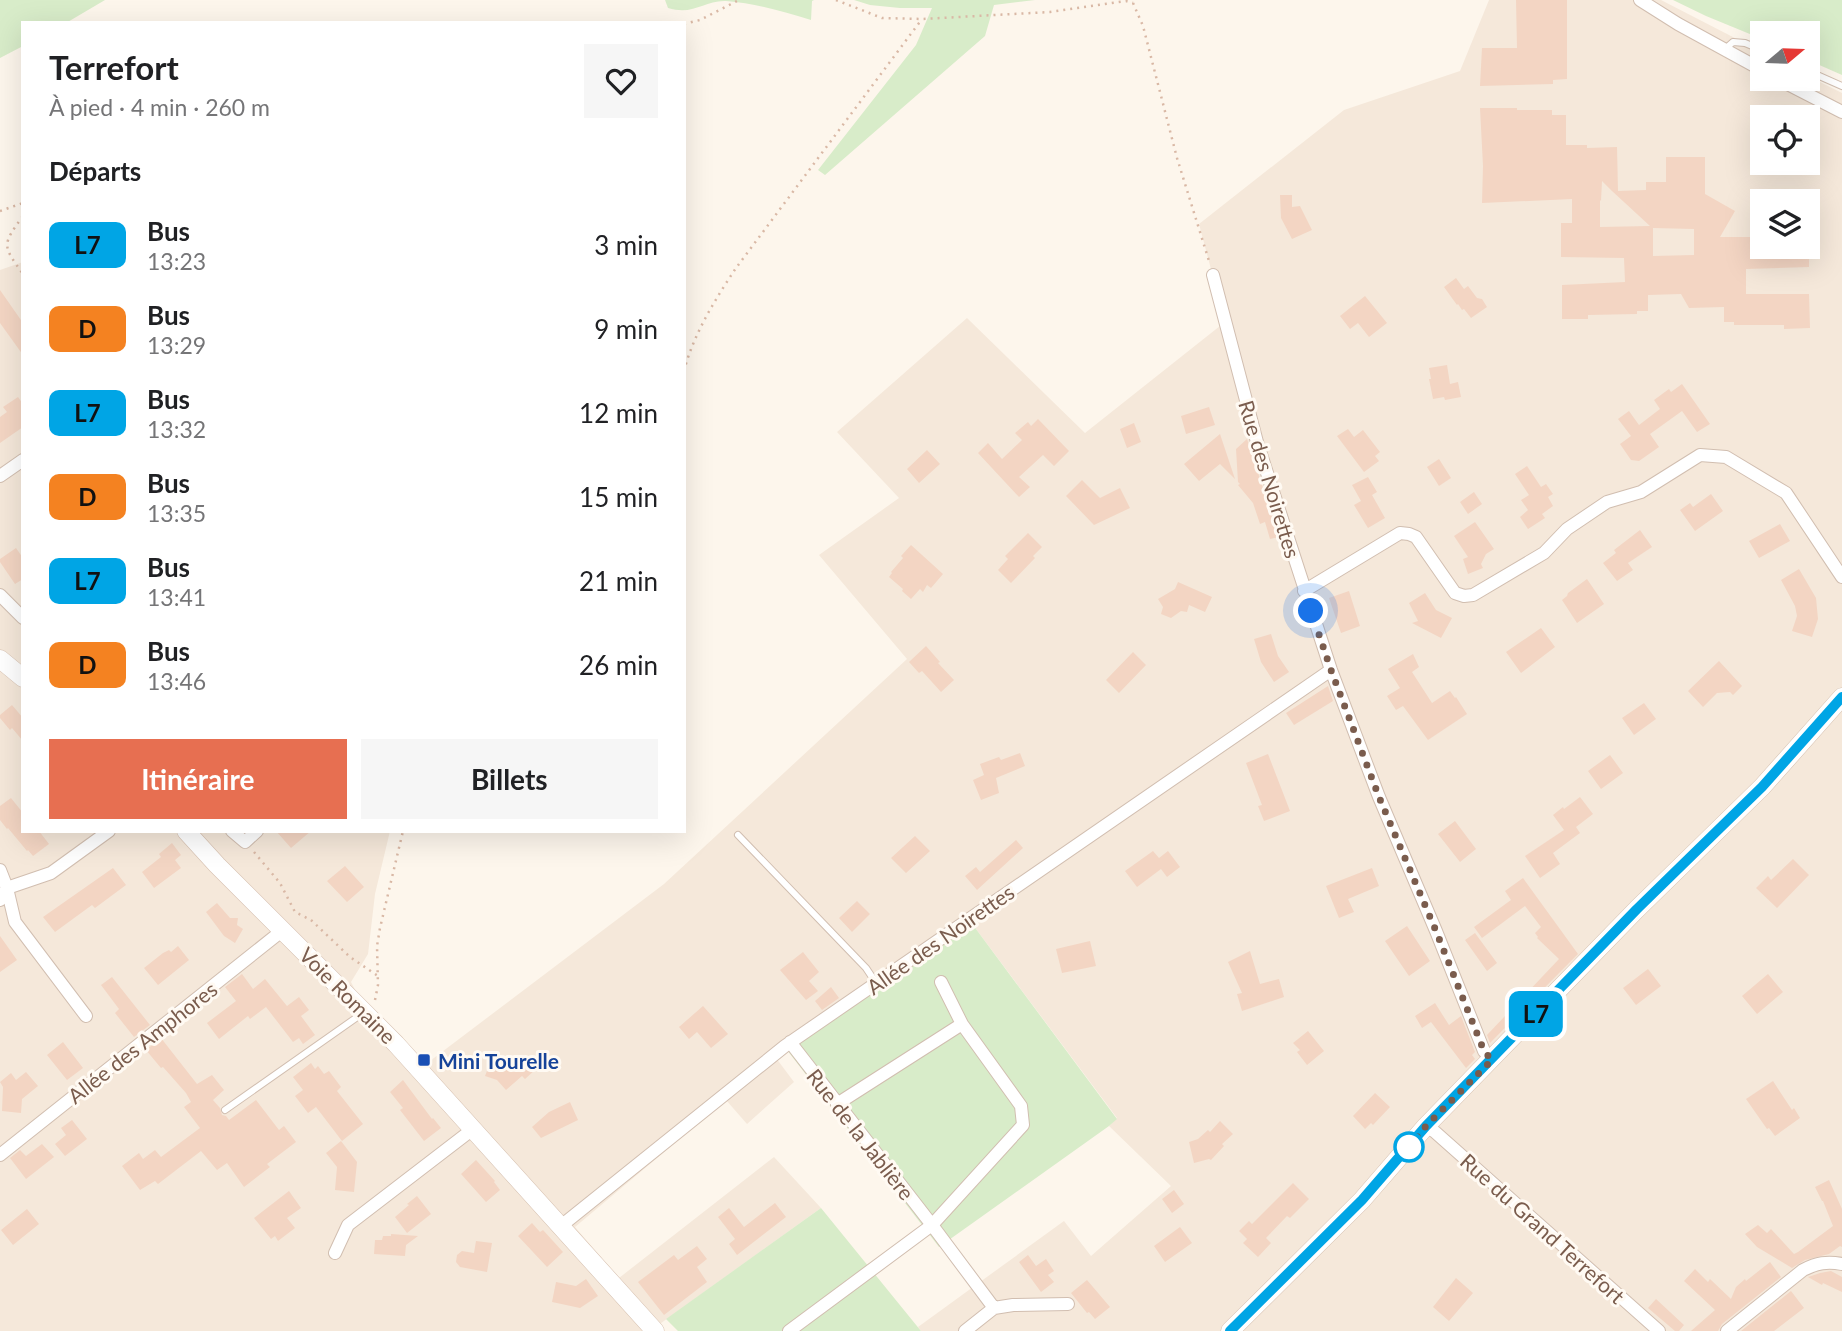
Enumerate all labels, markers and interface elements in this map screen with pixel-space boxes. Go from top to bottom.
north arrow [1750,21,1820,91]
map controls [1750,21,1820,259]
button: heart [584,44,658,118]
text: Terrefort [49,47,179,87]
text: À pied · 4 min · 260 m [49,93,270,121]
button: locate [1750,105,1820,175]
text: Départs [49,155,141,187]
button: layers [1750,189,1820,259]
text: Bus [147,215,190,247]
text: 3 min [594,229,658,261]
text: L7 [74,230,101,259]
text: 13:23 [147,247,206,275]
text: Bus [147,299,190,331]
text: 9 min [594,313,658,345]
text: D [78,314,97,343]
text: 13:29 [147,331,206,359]
text: Bus [147,383,190,415]
text: 12 min [579,397,658,429]
street label: Rue des Noirettes [1234,397,1306,561]
text: L7 [74,398,101,427]
text: 13:32 [147,415,206,443]
text: Bus [147,467,190,499]
text: 15 min [579,481,658,513]
text: D [78,482,97,511]
text: 13:35 [147,499,206,527]
text: Bus [147,551,190,583]
text: 21 min [579,565,658,597]
text: L7 [74,566,101,595]
text: 13:41 [147,583,206,611]
your location [1293,593,1328,628]
text: Bus [147,635,190,667]
text: 26 min [579,649,658,681]
text: D [78,650,97,679]
text: 13:46 [147,667,206,695]
button: Itinéraire [49,739,347,819]
button: Billets [361,739,658,819]
street label: Allée des Noirettes [861,879,1019,999]
street label: Voie Romaine [295,942,401,1048]
street label: Allée des Amphores [62,976,222,1108]
line badge: L7 [1504,991,1568,1037]
text: L7 [1523,999,1549,1028]
place label: Mini Tourelle [438,1048,559,1073]
marker: Mini Tourelle [416,1052,432,1068]
street label: Rue de la Jablière [802,1064,920,1204]
unlabelled marker [1394,1132,1424,1162]
street label: Rue du Grand Terrefort [1456,1148,1630,1308]

